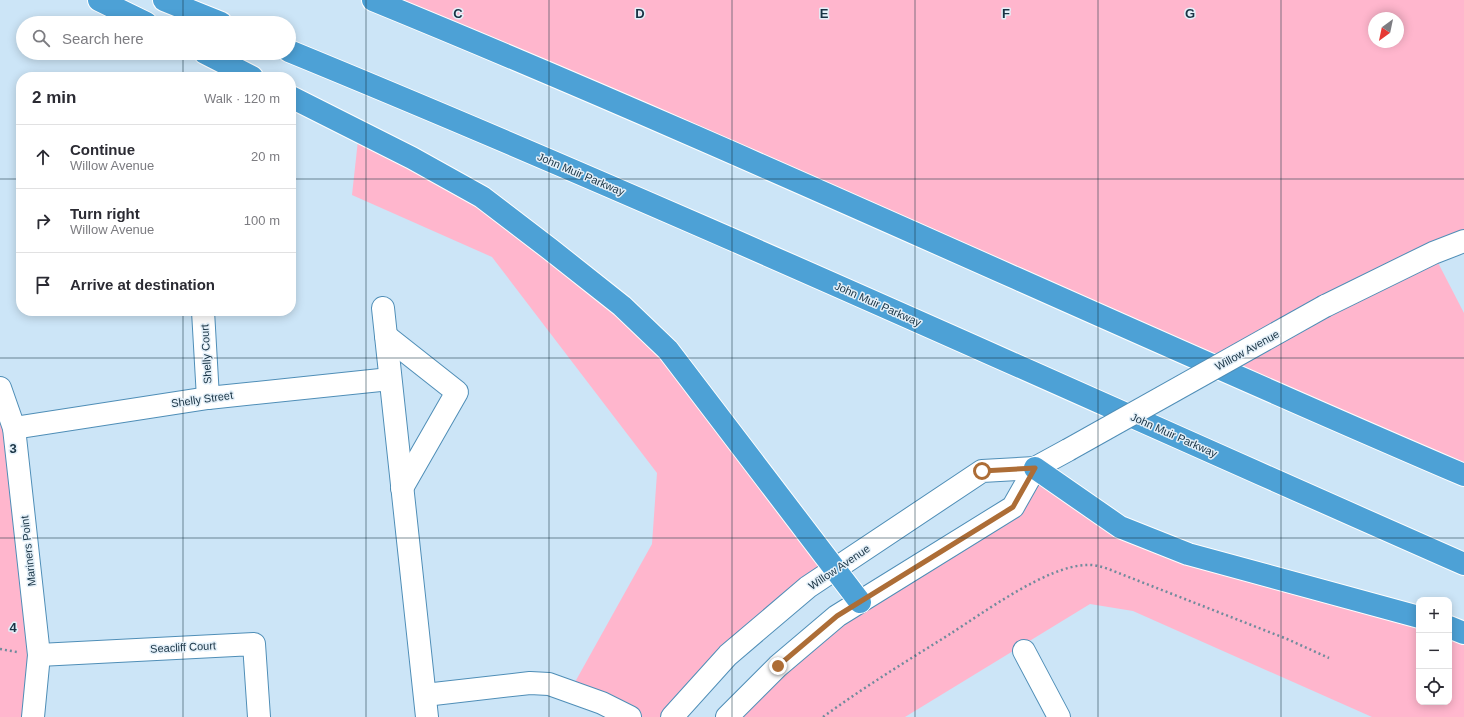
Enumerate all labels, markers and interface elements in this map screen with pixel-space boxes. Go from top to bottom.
text: C [453,6,463,21]
text: D [635,6,645,21]
text: E [820,6,829,21]
text: F [1002,6,1010,21]
text: G [1185,6,1195,21]
north arrow [1368,12,1404,48]
search box [16,16,296,60]
icon: search [30,27,52,49]
text: Search here [62,30,144,47]
text: 2 min [32,88,76,107]
text: Walk · 120 m [204,91,280,106]
text: Continue [70,141,135,158]
icon: ahead [32,146,54,168]
text: 20 m [251,149,280,164]
street label: John Muir Parkway [536,150,627,198]
text: Willow Avenue [70,158,154,173]
text: Turn right [70,205,140,222]
icon: right [32,210,54,232]
text: 100 m [244,213,280,228]
text: Willow Avenue [70,222,154,237]
icon: arrive [32,274,54,296]
text: Arrive at destination [70,276,215,293]
street label: John Muir Parkway [833,279,924,329]
street label: Shelly Court [198,324,214,384]
street label: Willow Avenue [1213,327,1281,373]
street label: Shelly Street [170,389,234,409]
street label: John Muir Parkway [1129,410,1220,460]
text: 3 [9,441,17,456]
route start [973,462,991,480]
street label: Mariners Point [18,515,38,587]
street label: Willow Avenue [806,542,872,592]
map controls [1416,597,1452,705]
button: + [1416,597,1452,633]
text: 4 [9,620,17,635]
button: − [1416,633,1452,669]
street label: Seacliff Court [150,639,216,655]
route end [769,657,787,675]
button: locate [1416,669,1452,705]

